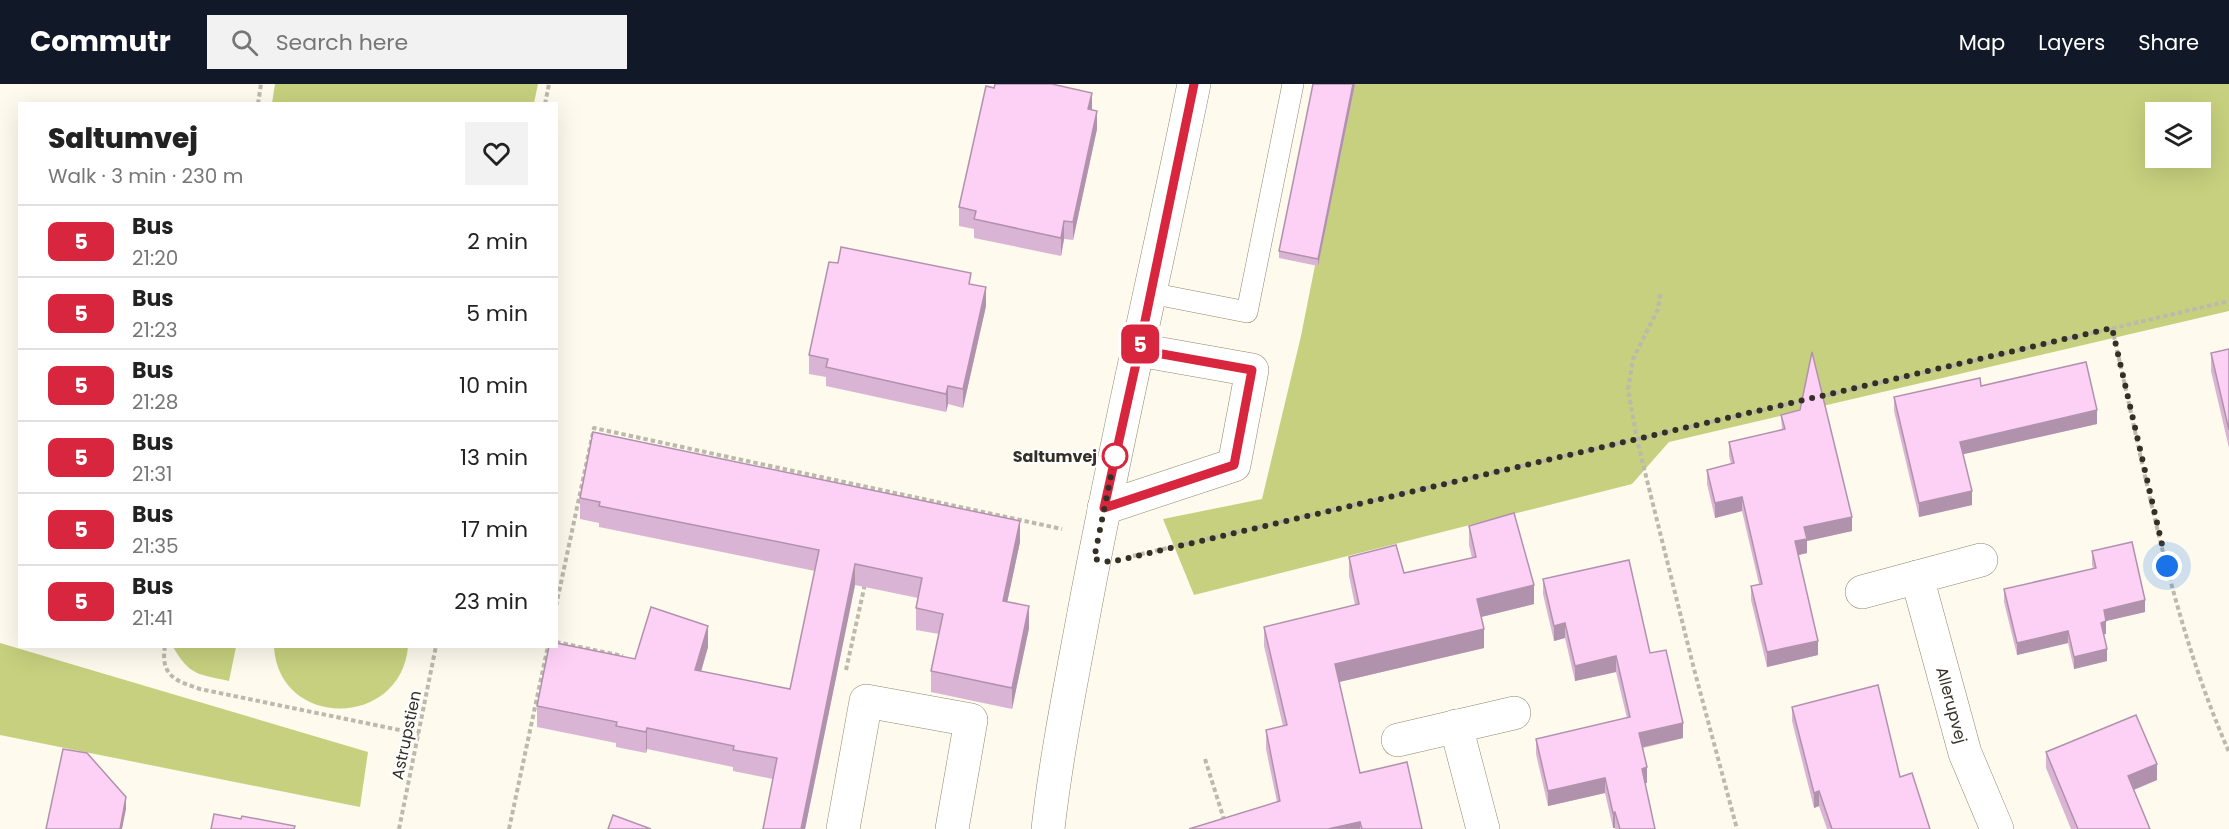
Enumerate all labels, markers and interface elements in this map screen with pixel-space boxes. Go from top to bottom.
search box [207,15,627,69]
text: Commutr [30,22,171,61]
icon: search [228,26,261,59]
text: Search here [276,27,408,58]
text: Map [1959,28,2005,57]
text: Layers [2038,28,2105,57]
text: Share [2138,28,2199,57]
map controls [2145,102,2211,168]
button: layers [2145,102,2211,168]
text: Saltumvej [48,119,198,158]
button: heart [465,122,528,185]
text: Walk · 3 min · 230 m [48,162,243,190]
text: Bus [132,211,174,242]
text: 2 min [467,226,528,257]
text: 5 [74,227,88,256]
text: 21:20 [132,244,178,272]
text: Bus [132,283,174,314]
text: 5 min [466,298,528,329]
text: 5 [74,299,88,328]
text: 21:23 [132,316,177,344]
line badge: 5 [1120,324,1160,364]
text: 5 [1133,330,1147,359]
text: Bus [132,355,174,386]
text: 10 min [459,370,528,401]
text: 5 [74,371,88,400]
text: 21:28 [132,388,178,416]
text: Bus [132,427,174,458]
text: 13 min [460,442,528,473]
text: 5 [74,443,88,472]
marker: Saltumvej [1102,443,1128,469]
place label: Saltumvej [1013,445,1097,468]
text: 21:31 [132,460,172,488]
text: Bus [132,499,174,530]
text: 17 min [461,514,528,545]
text: 5 [74,515,88,544]
text: 21:35 [132,532,179,560]
your location [2152,551,2182,581]
text: Bus [132,571,174,602]
text: 23 min [454,586,528,617]
text: 5 [74,587,88,616]
text: 21:41 [132,604,173,632]
street label: Allerupvej [1930,664,1973,746]
street label: Astrupstien [386,689,427,782]

